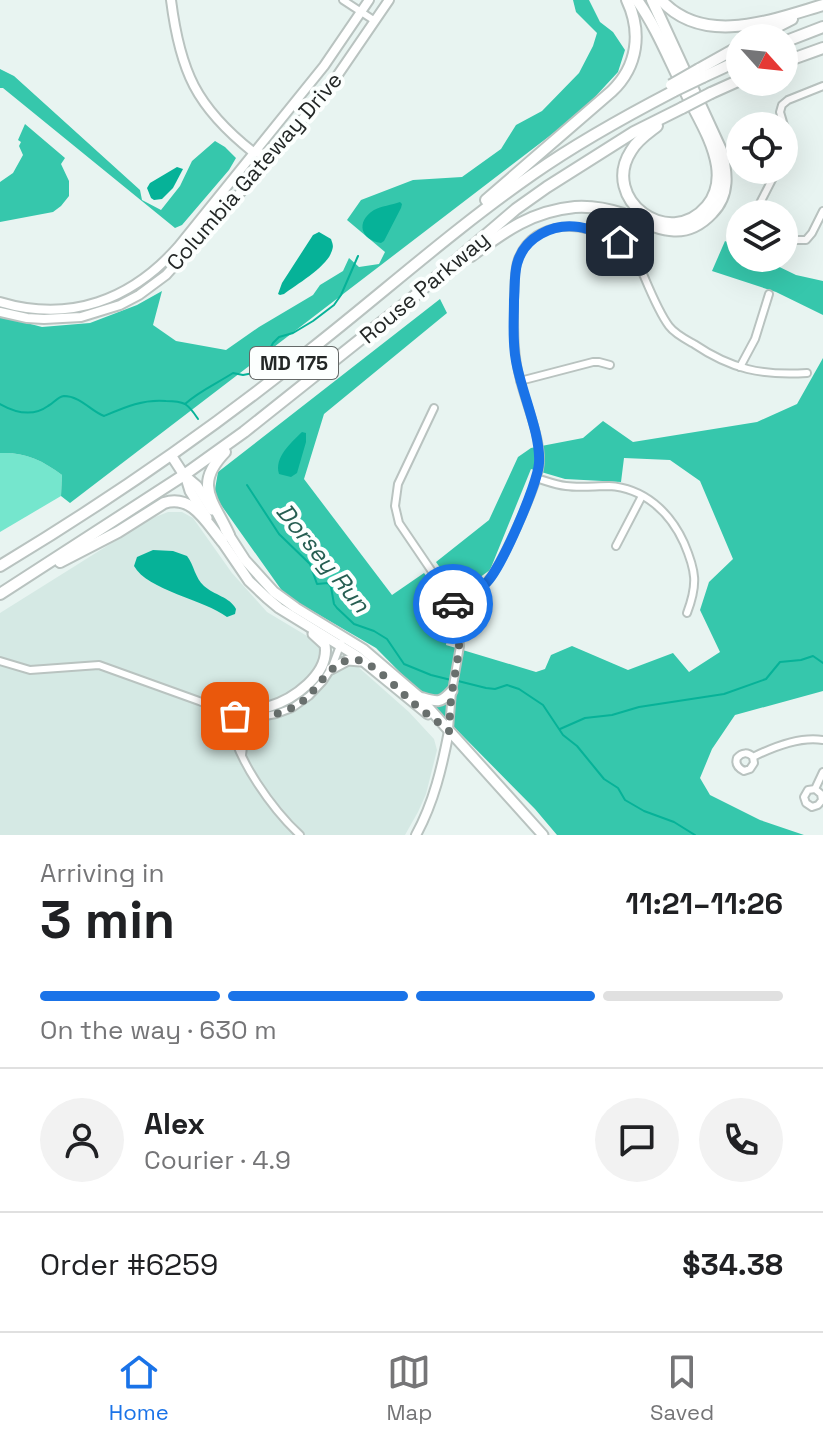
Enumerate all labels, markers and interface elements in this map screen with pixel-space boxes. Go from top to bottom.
north arrow [726,24,798,96]
map controls [726,24,798,272]
street label: Columbia Gateway Drive [160,66,348,276]
button: locate [726,112,798,184]
button: layers [726,200,798,272]
pin [586,208,654,276]
icon: home [598,220,642,264]
street label: Rouse Parkway [354,225,494,349]
road number: MD 175 [250,347,338,379]
water label: Dorsey Run [270,497,378,620]
courier [413,564,493,644]
icon: car [431,582,475,626]
pin [201,682,269,750]
icon: bag [213,694,257,738]
text: Arriving in [40,856,164,890]
text: 11:21–11:26 [626,884,783,923]
text: 3 min [40,887,175,953]
text: On the way · 630 m [40,1013,277,1047]
button: person [40,1098,124,1182]
button: chat [595,1098,679,1182]
button: phone [699,1098,783,1182]
text: Alex [144,1104,205,1143]
text: Courier · 4.9 [144,1143,291,1177]
text: Order #6259 [40,1245,218,1284]
text: $34.38 [682,1245,783,1284]
tab: Home [109,1350,169,1426]
tab: Map [386,1350,432,1426]
tab: Saved [650,1350,714,1426]

